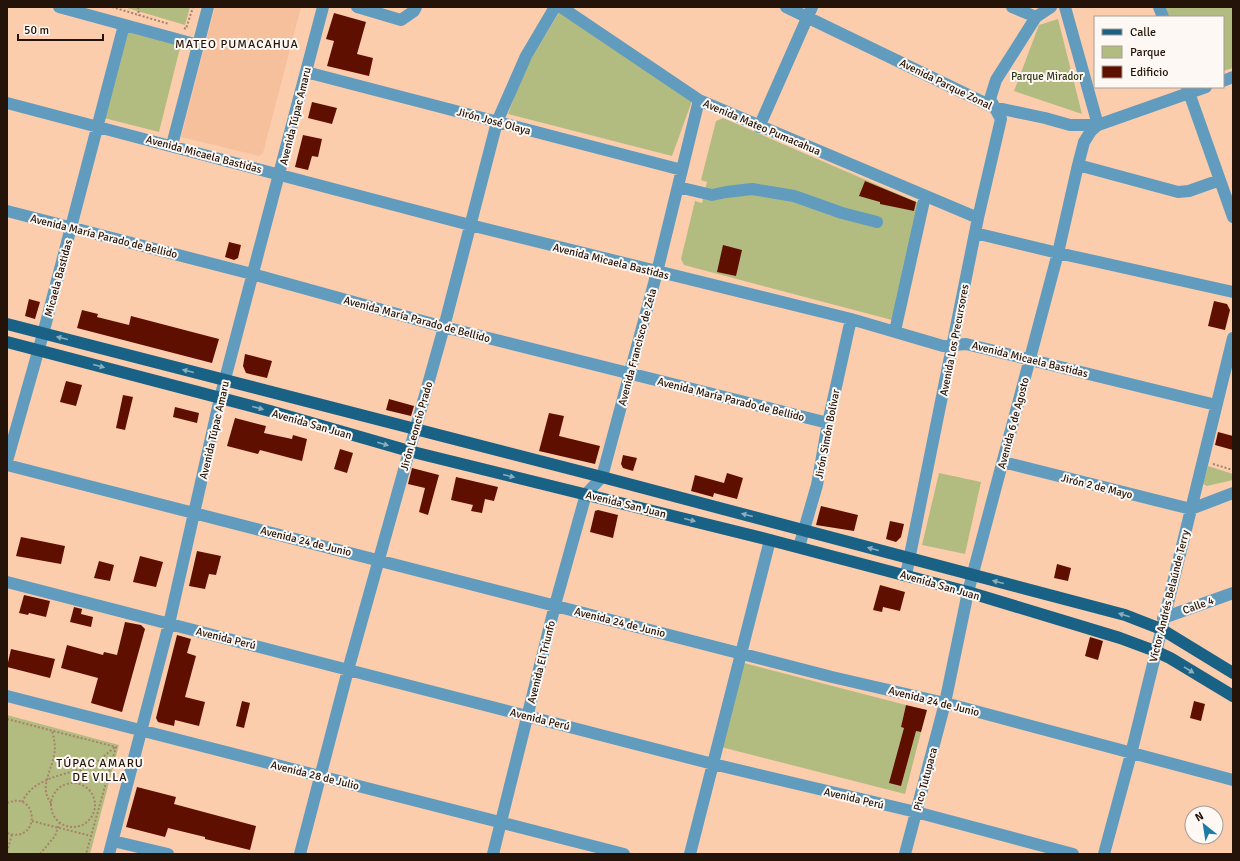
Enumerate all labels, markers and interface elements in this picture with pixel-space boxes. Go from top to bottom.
scale bar [18,16,103,42]
legend [1094,16,1224,88]
text: 50 m [24,23,49,38]
text: Calle [1130,25,1156,40]
district label: MATEO PUMACAHUA [175,37,299,52]
text: Parque [1130,45,1166,60]
street label: Avenida Parque Zonal [897,56,994,113]
text: Edificio [1130,65,1168,80]
street label: Avenida Túpac Amaru [277,66,314,166]
park label: Parque Mirador [1011,70,1083,83]
street label: Avenida Mateo Pumacahua [701,97,823,158]
street label: Jirón José Olaya [456,105,533,138]
street label: Avenida Micaela Bastidas [145,133,263,176]
street label: Avenida María Parado de Bellido [29,212,179,261]
street label: Micaela Bastidas [42,238,75,318]
street label: Avenida Micaela Bastidas [551,241,670,282]
street label: Avenida Los Precursores [937,283,972,397]
street label: Avenida Francisco de Zela [616,287,660,407]
street label: Avenida María Parado de Bellido [342,294,492,345]
one-way arrow [55,335,68,341]
street label: Avenida Micaela Bastidas [970,339,1089,380]
one-way arrow [93,363,105,369]
one-way arrow [181,367,194,373]
street label: Avenida María Parado de Bellido [656,375,806,424]
street label: Avenida 6 de Agosto [995,376,1032,470]
street label: Avenida Túpac Amaru [197,380,232,481]
street label: Jirón Leoncio Prado [398,380,436,472]
street label: Jirón Simón Bolívar [812,388,843,480]
one-way arrow [252,406,264,412]
street label: Avenida San Juan [270,407,353,442]
one-way arrow [377,441,389,447]
street label: Jirón 2 de Mayo [1060,471,1134,502]
one-way arrow [503,473,515,479]
street label: Avenida San Juan [584,488,667,521]
one-way arrow [741,512,753,518]
one-way arrow [684,517,696,523]
street label: Avenida 24 de Junio [259,524,353,559]
street label: Víctor Andrés Belaúnde Terry [1147,528,1192,664]
one-way arrow [867,546,879,552]
street label: Avenida San Juan [898,568,981,603]
one-way arrow [992,579,1005,585]
street label: Calle 4 [1181,594,1216,617]
street label: Avenida 24 de Junio [573,605,667,640]
one-way arrow [1118,612,1130,618]
street label: Avenida El Triunfo [525,619,558,705]
street label: Avenida Perú [195,625,257,652]
one-way arrow [1183,666,1195,673]
street label: Avenida 24 de Junio [887,684,981,719]
street label: Avenida Perú [509,706,571,733]
street label: Pico Tutupaca [911,746,940,812]
district label: TÚPAC AMARU DE VILLA [56,756,144,785]
street label: Avenida 28 de Julio [269,758,361,793]
street label: Avenida Perú [823,785,885,812]
north arrow [1184,805,1224,845]
text: N [1193,809,1206,824]

